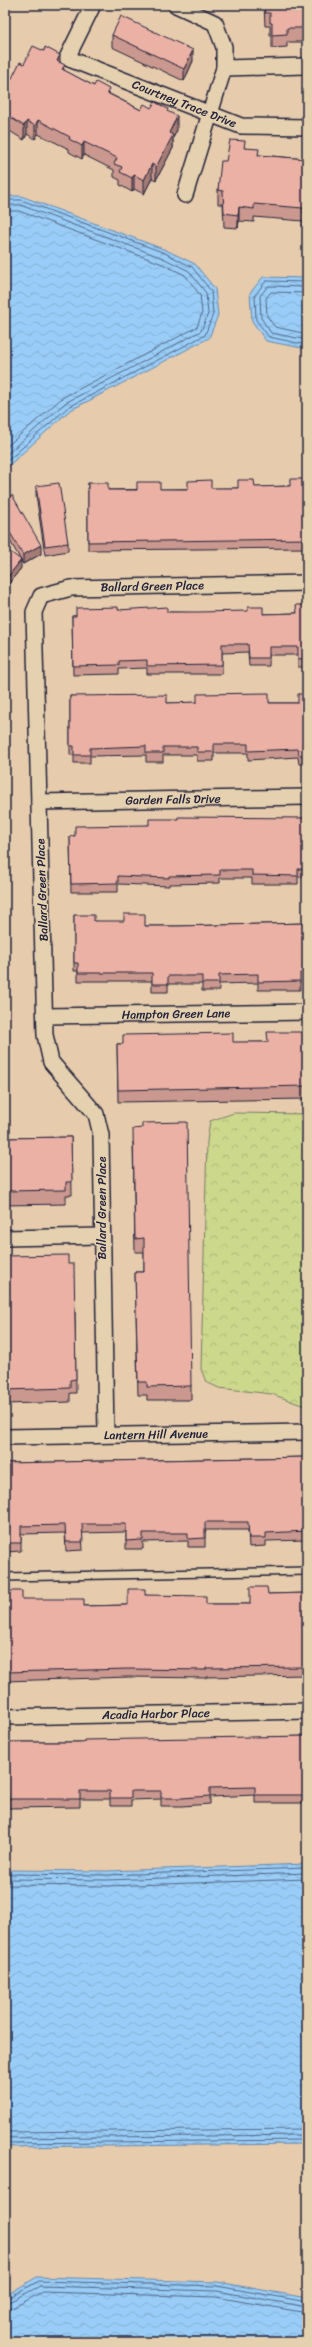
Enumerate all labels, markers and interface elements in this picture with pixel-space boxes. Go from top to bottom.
street label: Courtney Trace Drive [129,73,240,134]
street label: Ballard Green Place [100,574,204,598]
street label: Garden Falls Drive [125,788,221,811]
street label: Ballard Green Place [29,838,55,942]
street label: Hampton Green Lane [122,1002,231,1026]
street label: Ballard Green Place [91,1156,113,1260]
street label: Lantern Hill Avenue [104,1423,208,1446]
street label: Acadia Harbor Place [101,1702,210,1726]

